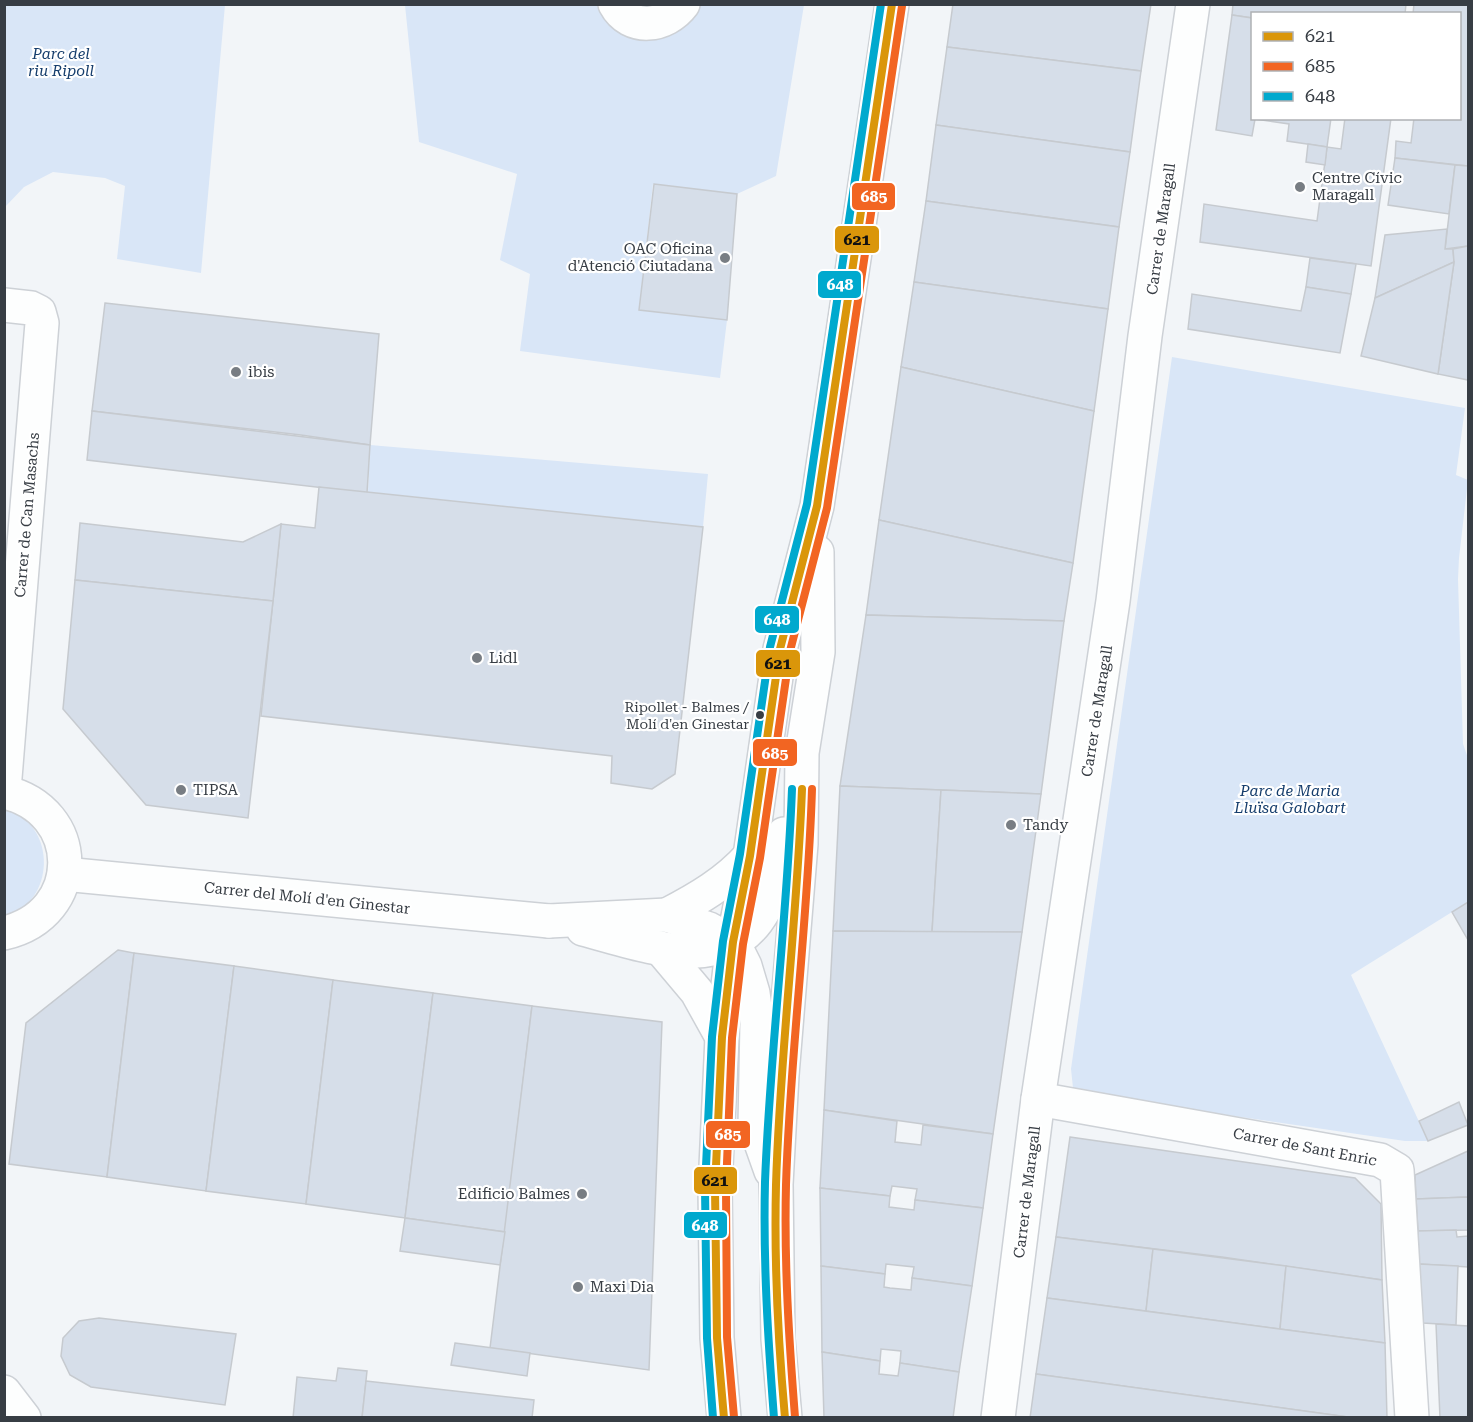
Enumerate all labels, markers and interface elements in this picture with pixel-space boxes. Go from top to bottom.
legend [1251,12,1461,120]
text: 621 [1305,25,1335,46]
park label: Parc del riu Ripoll [28,45,94,80]
text: 685 [1305,55,1335,76]
text: 648 [1305,85,1335,106]
street label: Carrer de Maragall [1143,162,1179,296]
place label: Centre Cívic Maragall [1312,169,1402,204]
marker: Centre Cívic Maragall [1293,180,1307,194]
line badge: 685 [851,182,896,211]
text: 685 [861,187,887,206]
line badge: 621 [834,225,880,254]
text: 621 [844,230,870,249]
place label: OAC Oficina d'Atenció Ciutadana [568,240,713,275]
marker: OAC Oficina d'Atenció Ciutadana [718,251,732,265]
line badge: 648 [817,270,862,299]
text: 648 [827,275,853,294]
place label: ibis [248,363,274,381]
marker: ibis [229,365,243,379]
street label: Carrer de Can Masachs [11,432,43,598]
line badge: 648 [754,605,800,634]
text: 648 [764,610,790,629]
street label: Carrer de Maragall [1078,644,1116,778]
place label: Lidl [489,649,518,667]
line badge: 621 [755,649,801,678]
marker: Lidl [470,651,484,665]
text: 621 [765,654,791,673]
place label: Ripollet - Balmes / Molí d'en Ginestar [624,699,750,732]
marker: Ripollet - Balmes / Molí d'en Ginestar [754,709,766,721]
line badge: 685 [752,738,798,767]
text: 685 [762,744,788,763]
place label: TIPSA [193,781,239,799]
park label: Parc de Maria Lluïsa Galobart [1233,782,1346,817]
marker: TIPSA [174,783,188,797]
place label: Tandy [1023,816,1068,834]
marker: Tandy [1004,818,1018,832]
street label: Carrer del Molí d'en Ginestar [203,878,411,918]
line badge: 685 [705,1120,751,1149]
street label: Carrer de Sant Enric [1232,1124,1378,1170]
text: 685 [715,1125,741,1144]
street label: Carrer de Maragall [1010,1125,1044,1259]
line badge: 621 [693,1166,738,1195]
text: 621 [702,1171,728,1190]
place label: Edificio Balmes [458,1185,570,1203]
marker: Edificio Balmes [575,1187,589,1201]
line badge: 648 [683,1211,728,1239]
text: 648 [692,1216,718,1235]
place label: Maxi Dia [590,1278,654,1296]
marker: Maxi Dia [571,1280,585,1294]

